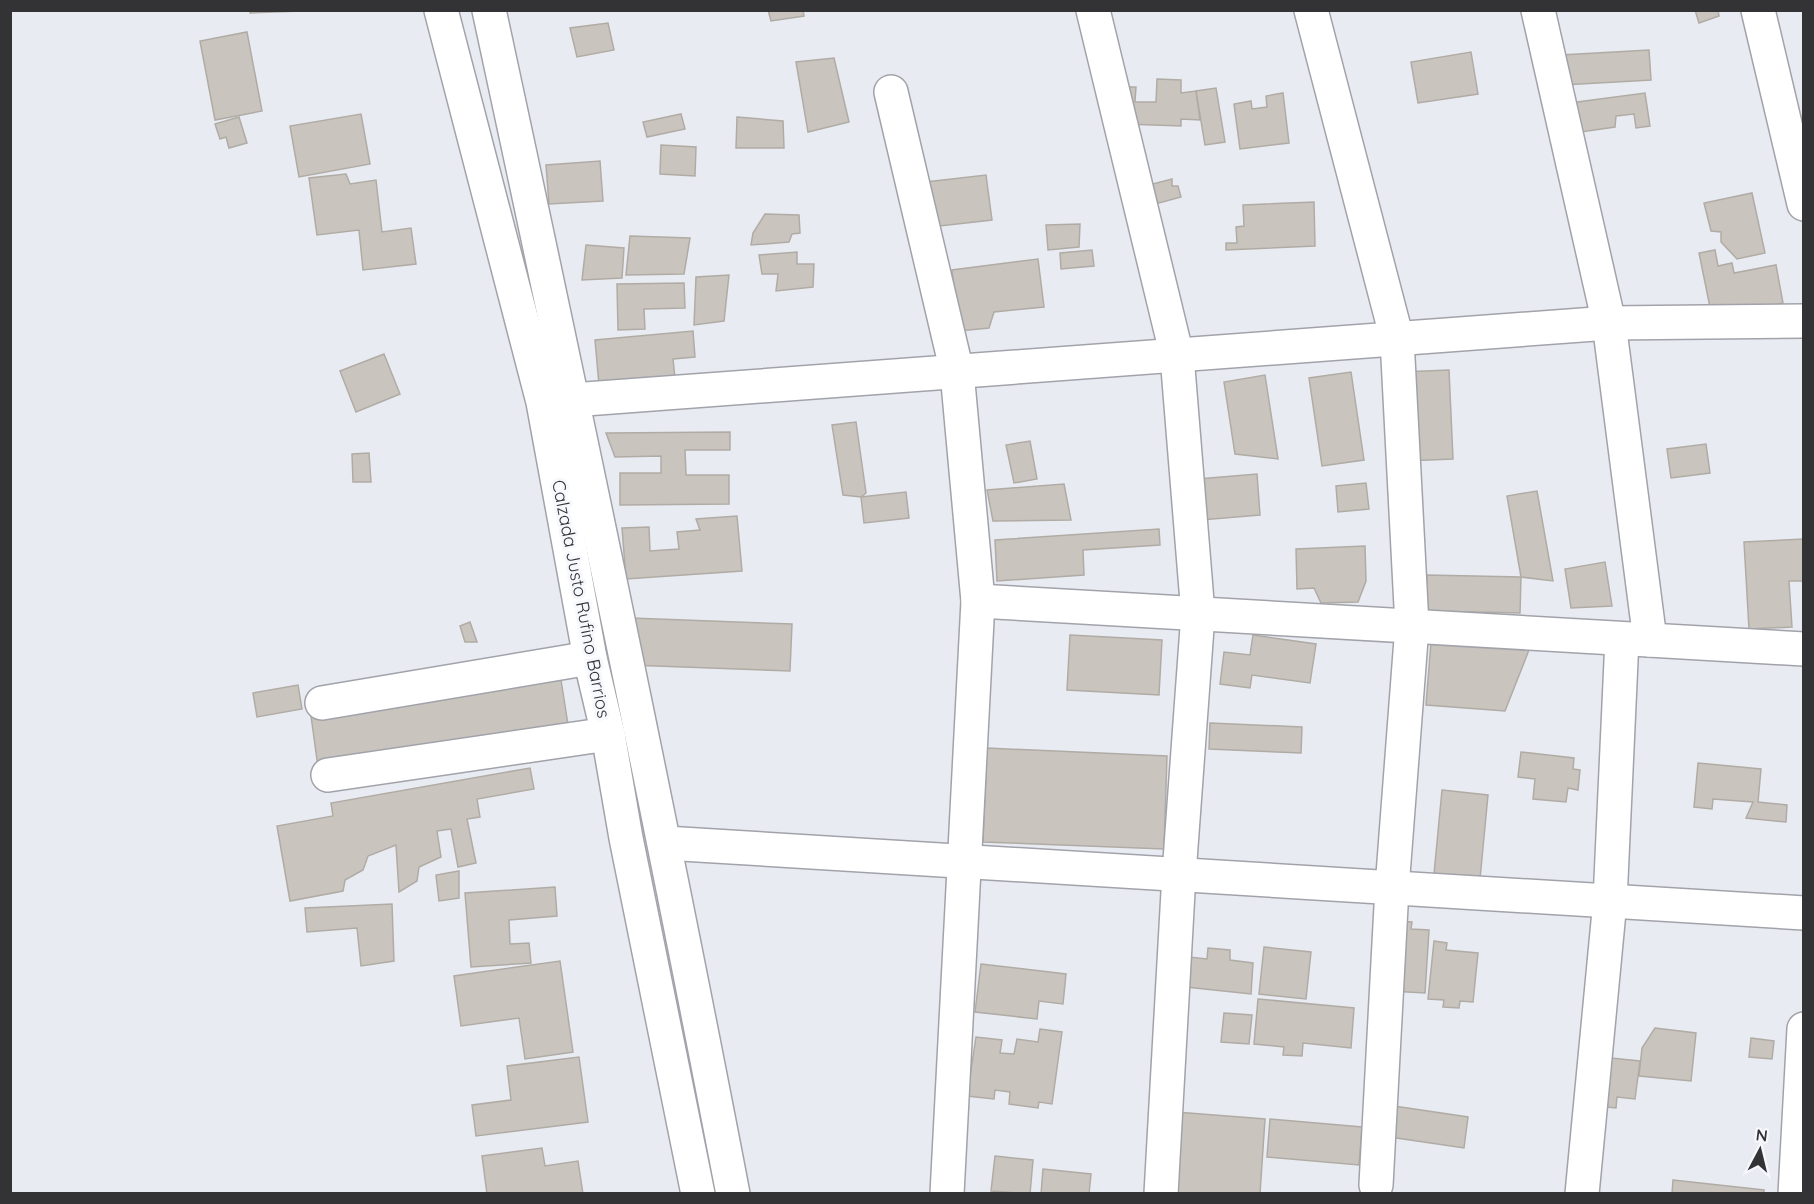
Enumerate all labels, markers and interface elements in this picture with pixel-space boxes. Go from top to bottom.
street label: Calzada Justo Rufino Barrios [547,478,616,720]
north arrow [1730,1120,1790,1180]
text: N [1755,1124,1769,1146]

